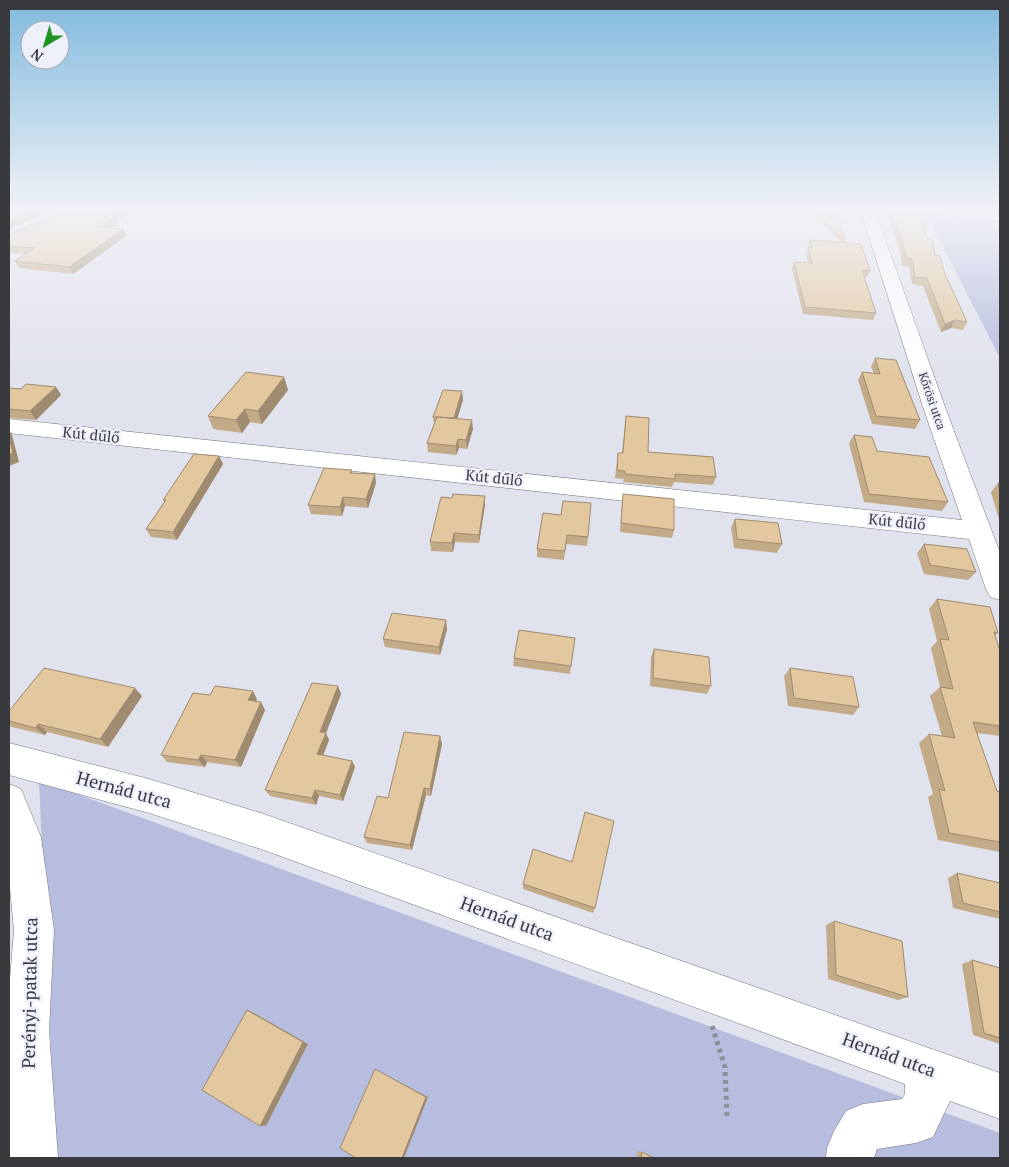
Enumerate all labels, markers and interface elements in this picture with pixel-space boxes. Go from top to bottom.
north arrow [20,20,70,70]
text: N [26,45,47,66]
street label: Kőrösi utca [916,370,949,432]
street label: Kút dűlő [62,421,121,447]
street label: Kút dűlő [465,464,524,490]
street label: Kút dűlő [868,508,927,534]
street label: Hernád utca [74,765,175,813]
street label: Hernád utca [457,890,557,946]
street label: Perényi-patak utca [16,917,42,1069]
street label: Hernád utca [839,1026,939,1082]

